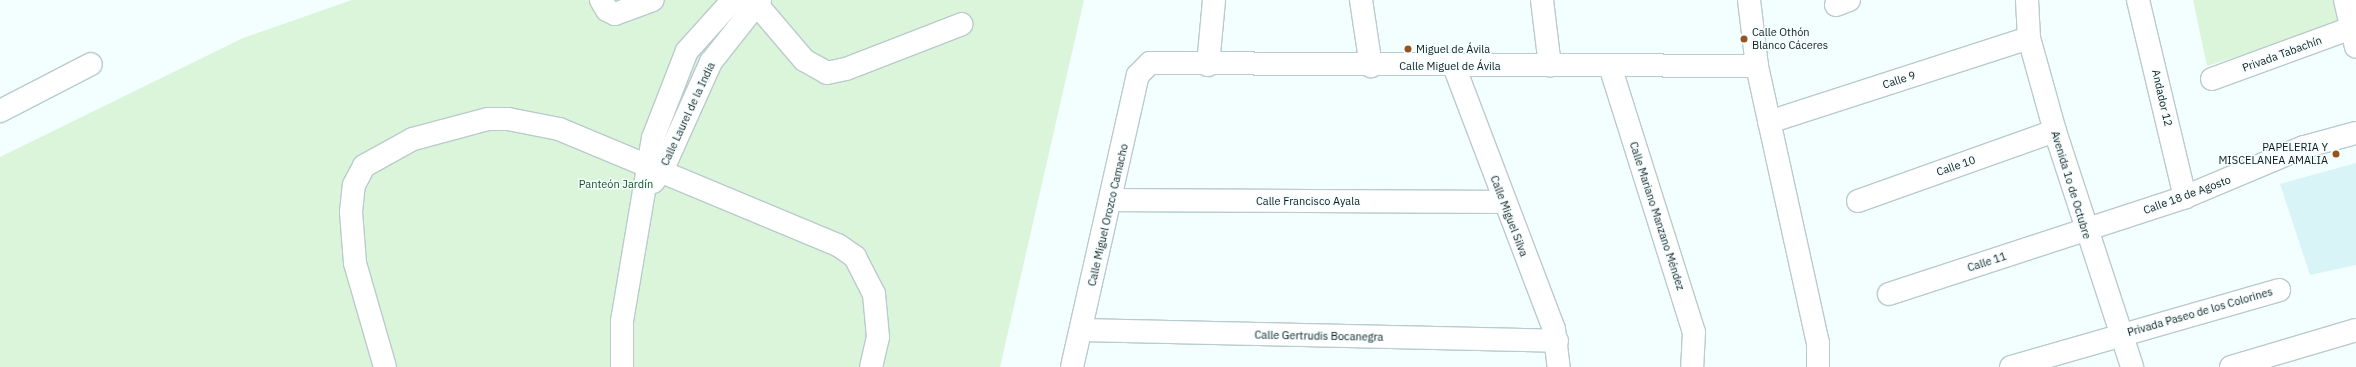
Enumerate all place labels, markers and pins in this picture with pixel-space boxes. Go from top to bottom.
place label: Calle Othón Blanco Cáceres [1752,26,1828,52]
marker: Calle Othón Blanco Cáceres [1739,34,1749,44]
place label: Miguel de Ávila [1416,42,1490,56]
marker: Miguel de Ávila [1403,44,1413,54]
place label: PAPELERIA Y MISCELANEA AMALIA [2218,141,2328,167]
marker: PAPELERIA Y MISCELANEA AMALIA [2331,149,2341,159]

